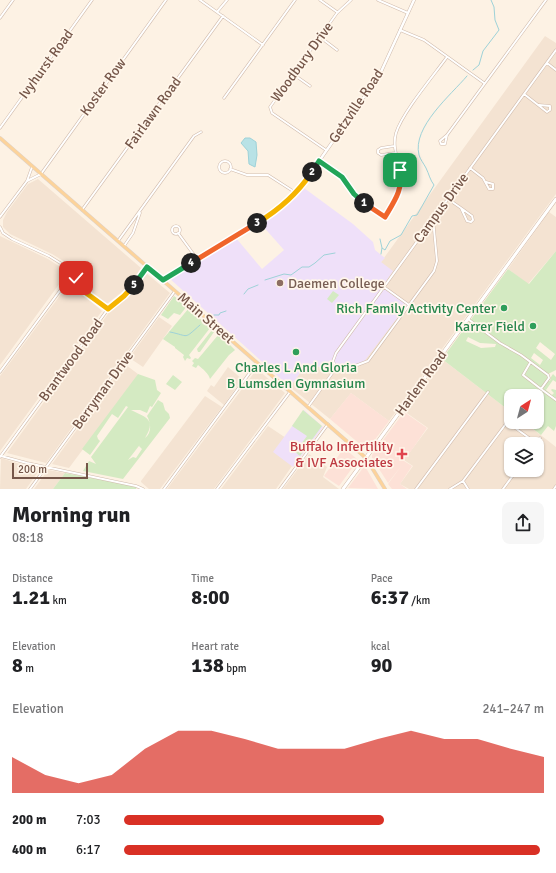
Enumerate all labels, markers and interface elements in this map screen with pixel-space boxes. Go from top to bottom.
street label: Woodbury Drive [267,19,337,105]
street label: Ivyhurst Road [15,26,77,102]
street label: Koster Row [76,55,130,119]
street label: Getzville Road [325,66,387,146]
street label: Fairlawn Road [121,74,185,152]
pin [383,153,417,187]
icon: arrive [389,159,411,181]
pin: 2 [302,162,322,182]
text: 2 [309,165,315,178]
street label: Campus Drive [410,170,472,246]
pin: 1 [354,193,374,213]
text: 1 [361,196,367,209]
pin: 3 [247,213,267,233]
text: 3 [254,216,260,229]
pin: 4 [181,253,201,273]
text: 4 [188,256,194,269]
pin [59,261,93,295]
icon: check [65,267,87,289]
pin: 5 [124,275,144,295]
place label: Daemen College [288,275,385,292]
text: 5 [131,278,137,291]
marker: Daemen College [275,278,285,288]
street label: Main Street [174,289,238,347]
place label: Rich Family Activity Center [336,300,497,317]
marker: Rich Family Activity Center [499,303,509,313]
street label: Brantwood Road [35,315,107,405]
place label: Karrer Field [455,318,525,335]
marker: Karrer Field [528,321,538,331]
street label: Berryman Drive [69,347,137,433]
marker: Charles L And Gloria B Lumsden Gymnasium [291,347,301,357]
street label: Harlem Road [392,347,450,419]
place label: Charles L And Gloria B Lumsden Gymnasium [227,359,365,392]
north arrow [504,389,544,429]
map controls [504,389,544,477]
button: layers [504,437,544,477]
place label: Buffalo Infertility & IVF Associates [290,438,393,471]
marker: Buffalo Infertility & IVF Associates [396,448,408,460]
scale bar [12,461,88,480]
text: 200 m [18,463,47,476]
text: Morning run [12,501,131,528]
button: share [502,502,544,544]
text: 08:18 [12,530,44,546]
text: Distance [12,572,53,585]
text: Time [191,572,214,585]
text: Pace [371,572,393,585]
text: 1.21 [12,585,50,610]
text: 8:00 [191,585,230,610]
text: 6:37 [371,585,409,610]
text: km [50,594,67,607]
text: /km [409,594,430,607]
text: Elevation [12,640,56,653]
text: Heart rate [191,640,239,653]
text: kcal [371,640,390,653]
text: 8 [12,653,23,678]
text: 138 [191,653,224,678]
text: 90 [371,653,392,678]
text: m [23,662,34,675]
text: bpm [224,662,247,675]
text: Elevation [12,701,64,717]
text: 241–247 m [482,701,544,717]
text: 200 m [12,812,46,828]
text: 7:03 [76,812,101,828]
text: 400 m [12,842,46,858]
text: 6:17 [76,842,101,858]

